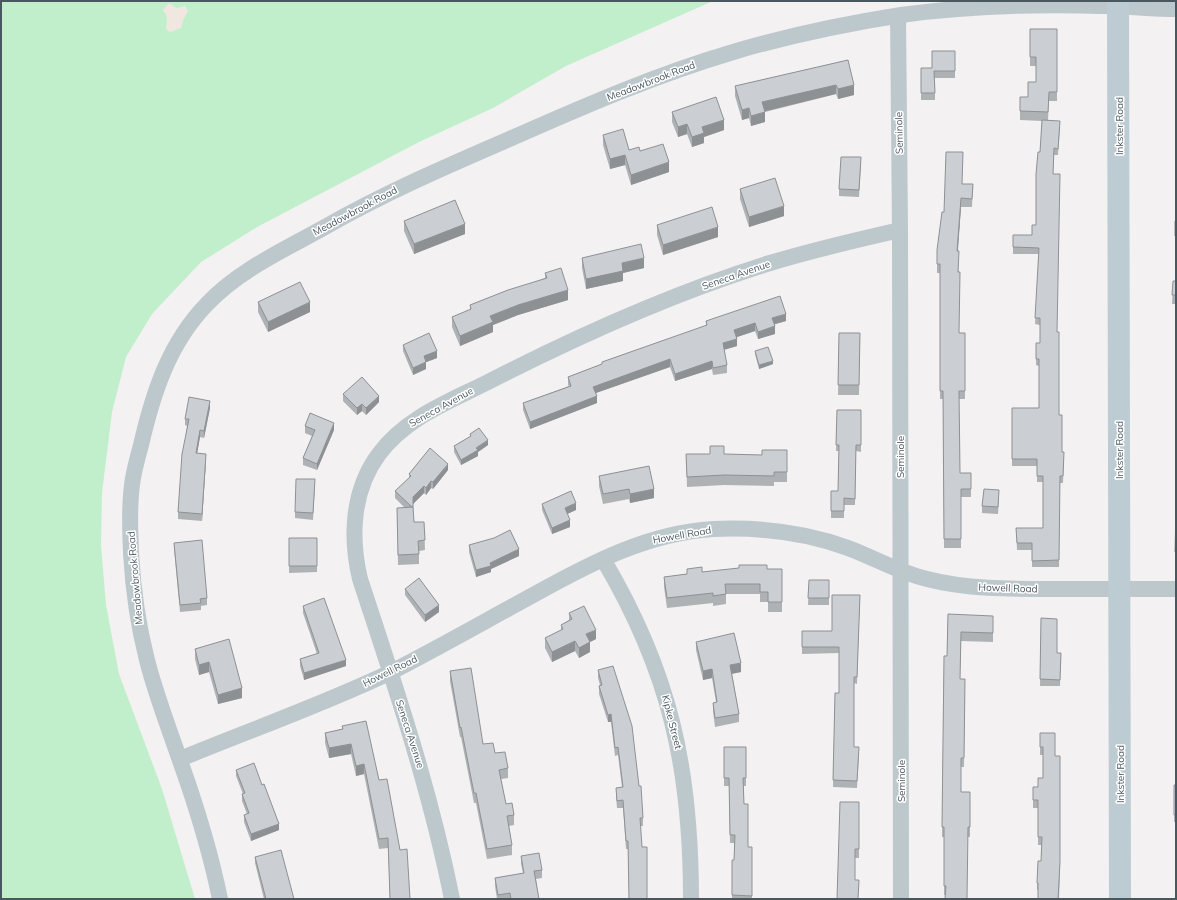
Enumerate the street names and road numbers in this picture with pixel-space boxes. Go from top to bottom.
street label: Meadowbrook Road [605,58,697,104]
street label: Inkster Road [1113,97,1126,155]
street label: Seminole [892,112,906,154]
street label: Meadowbrook Road [311,183,399,239]
street label: Seneca Avenue [700,257,772,293]
street label: Seneca Avenue [407,384,475,430]
street label: Inkster Road [1113,421,1126,479]
street label: Seminole [894,436,907,478]
street label: Howell Road [652,523,712,547]
street label: Meadowbrook Road [124,531,146,625]
street label: Howell Road [978,580,1038,596]
street label: Howell Road [361,652,419,690]
street label: Kipke Street [659,694,685,751]
street label: Seneca Avenue [393,698,427,770]
street label: Inkster Road [1114,745,1127,803]
street label: Seminole [895,760,908,802]

